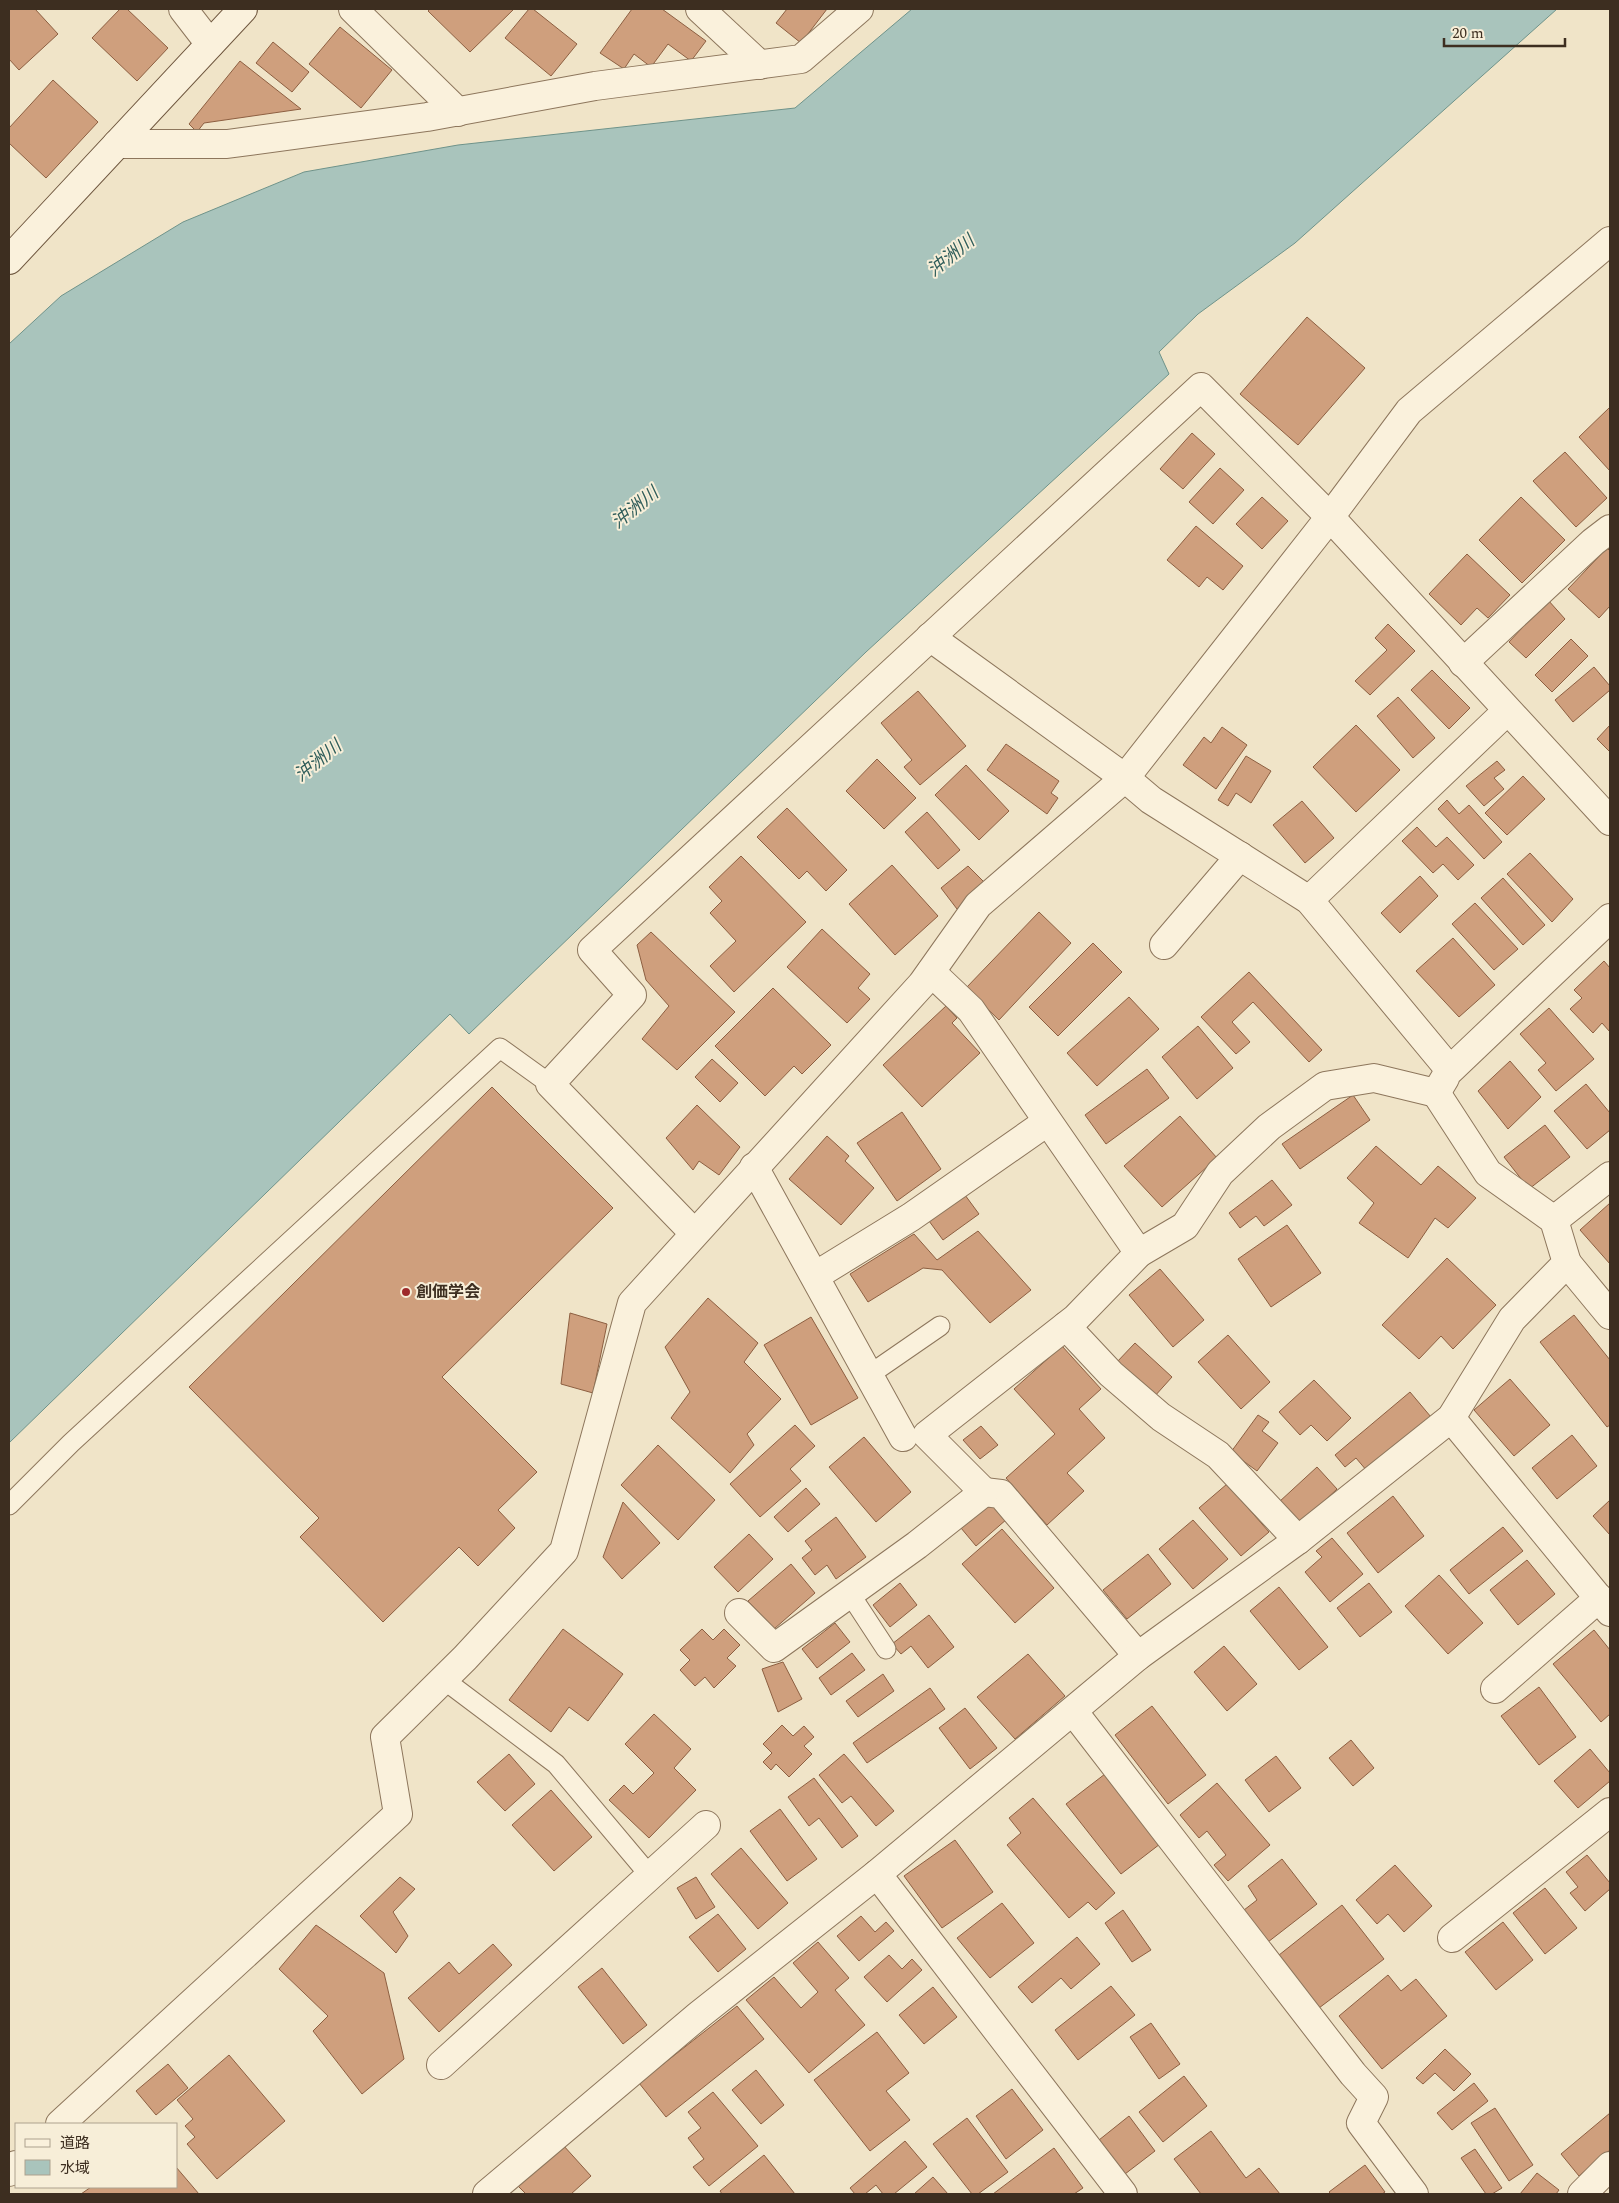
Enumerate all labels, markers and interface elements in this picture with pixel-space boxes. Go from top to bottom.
scale bar [1444,15,1565,47]
text: 20 m [1452,22,1484,45]
water label: 沖洲川 [922,227,982,283]
water label: 沖洲川 [606,479,666,535]
water label: 沖洲川 [289,732,349,788]
place label: 創価学会 [416,1280,480,1304]
marker: 創価学会 [400,1286,412,1298]
legend [15,2123,178,2188]
text: 道路 [60,2132,90,2155]
text: 水域 [60,2157,90,2180]

